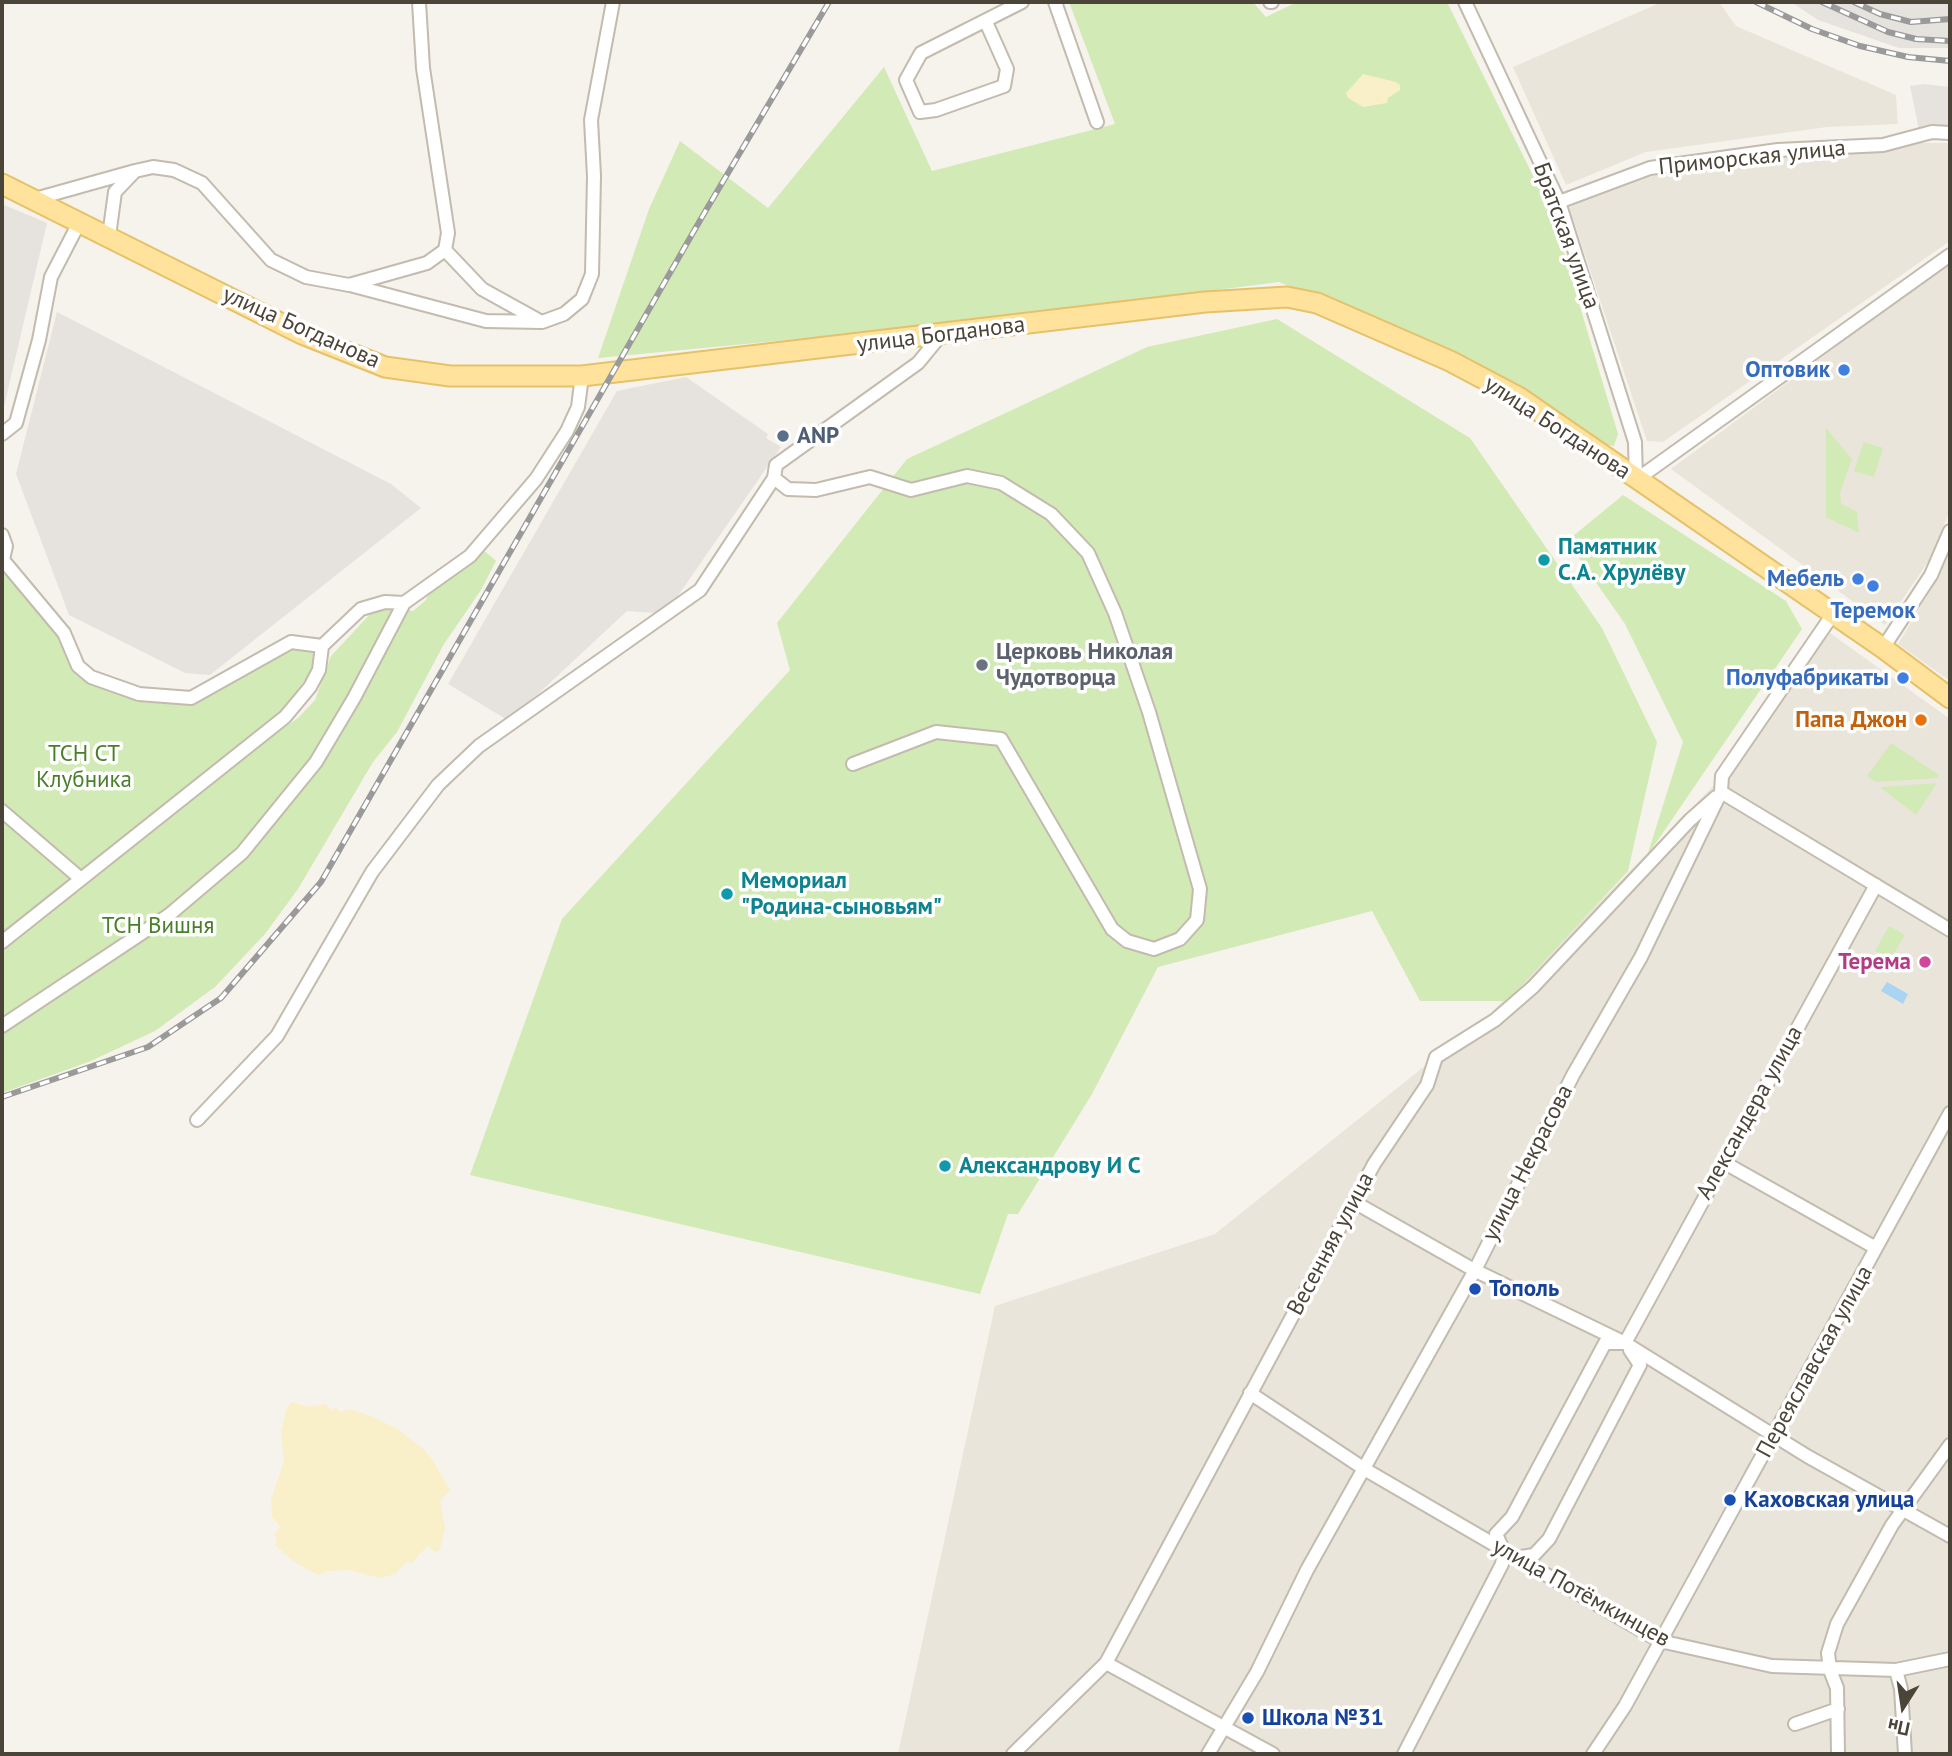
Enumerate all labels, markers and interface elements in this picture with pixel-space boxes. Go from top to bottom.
street label: Приморская улица [1657,134,1847,182]
street label: Братская улица [1527,159,1605,313]
street label: улица Богданова [218,281,384,375]
street label: улица Богданова [855,311,1027,359]
place label: Оптовик [1745,356,1830,384]
marker: Оптовик [1836,362,1852,378]
street label: улица Богданова [1479,370,1635,486]
place label: ANP [797,422,839,450]
marker: ANP [775,428,791,444]
place label: Памятник С.А. Хрулёву [1558,533,1685,587]
marker: Памятник С.А. Хрулёву [1536,552,1552,568]
place label: Мебель [1767,565,1844,593]
marker: Мебель [1850,571,1866,587]
marker: Теремок [1865,578,1881,594]
place label: Теремок [1831,597,1915,625]
place label: Церковь Николая Чудотворца [996,638,1173,692]
marker: Церковь Николая Чудотворца [974,657,990,673]
place label: Полуфабрикаты [1726,664,1889,692]
marker: Полуфабрикаты [1895,670,1911,686]
place label: Папа Джон [1795,706,1907,734]
marker: Папа Джон [1913,712,1929,728]
park label: ТСН СТ Клубника [36,740,132,794]
place label: Мемориал "Родина-сыновьям" [741,867,942,921]
marker: Мемориал "Родина-сыновьям" [719,886,735,902]
park label: ТСН Вишня [102,912,214,940]
place label: Терема [1838,948,1911,976]
marker: Терема [1917,954,1933,970]
street label: Александера улица [1691,1021,1809,1205]
street label: улица Некрасова [1477,1080,1579,1246]
place label: Александрову И С [959,1152,1141,1180]
marker: Александрову И С [937,1158,953,1174]
street label: Весенняя улица [1282,1168,1380,1320]
street label: Переяславская улица [1751,1261,1879,1463]
place label: Тополь [1489,1275,1559,1303]
marker: Тополь [1467,1281,1483,1297]
place label: Каховская улица [1744,1486,1915,1514]
marker: Каховская улица [1722,1492,1738,1508]
street label: улица Потёмкинцев [1487,1533,1675,1653]
north arrow [1868,1672,1938,1742]
place label: Школа №31 [1262,1704,1384,1732]
marker: Школа №31 [1240,1710,1256,1726]
text: Пн [1885,1713,1912,1742]

